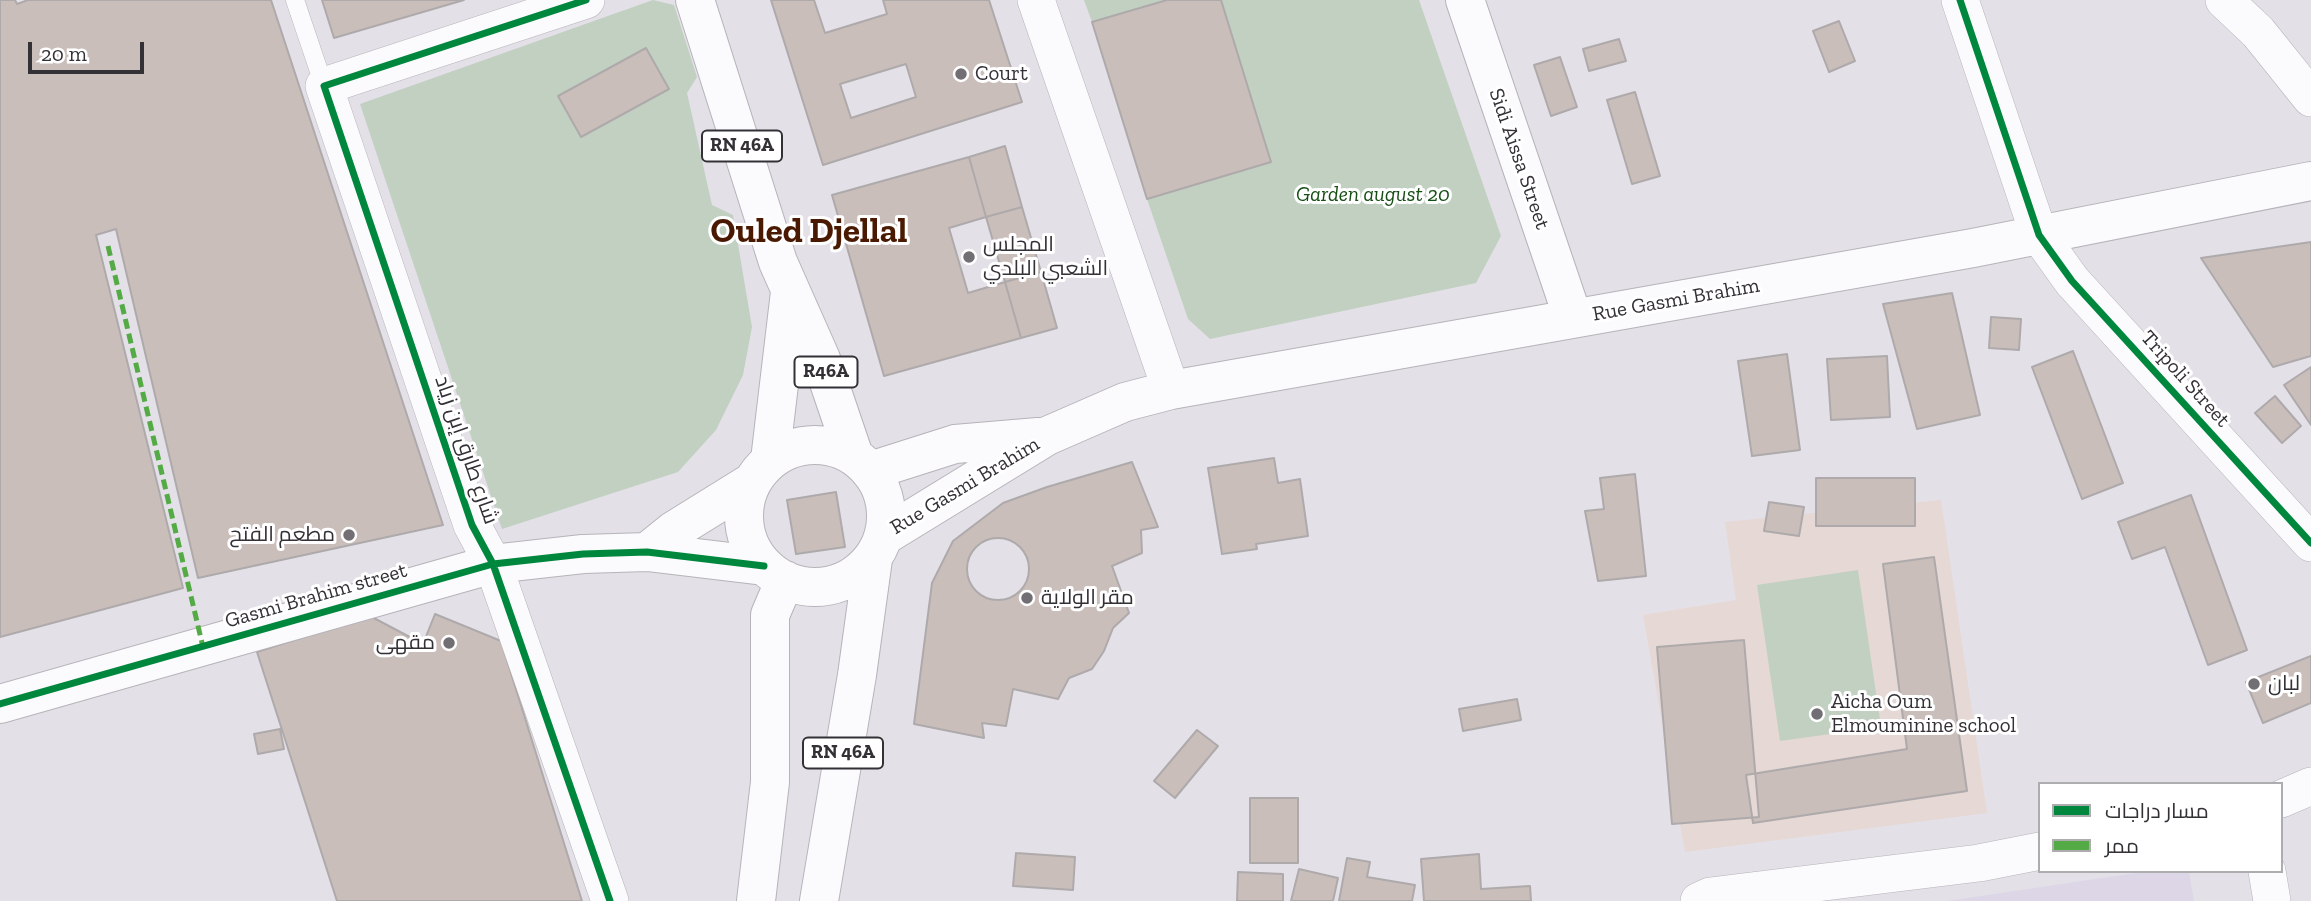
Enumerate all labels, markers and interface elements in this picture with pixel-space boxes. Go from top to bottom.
scale bar [32,28,147,72]
text: 20 m [41,41,87,66]
place label: Court [975,61,1028,87]
marker: Court [953,66,969,82]
street label: Sidi Aissa Street [1483,85,1555,233]
road number: RN 46A [702,130,782,162]
park label: Garden august 20 [1296,182,1450,208]
district label: Ouled Djellal [710,211,908,253]
place label: المجلس الشعبي البلدي [983,232,1108,282]
marker: المجلس الشعبي البلدي [961,249,977,265]
street label: Rue Gasmi Brahim [1590,273,1762,327]
street label: Tripoli Street [2135,325,2235,433]
road number: R46A [794,356,858,388]
street label: شارع طارق إبن زياد [429,372,503,528]
street label: Rue Gasmi Brahim [886,432,1044,540]
place label: مطعم الفتح [230,522,335,548]
marker: مطعم الفتح [341,527,357,543]
street label: Gasmi Brahim street [222,558,410,634]
place label: مقر الولاية [1041,585,1134,611]
marker: مقر الولاية [1019,590,1035,606]
place label: مقهى [376,630,435,656]
marker: مقهى [441,635,457,651]
place label: لبان [2268,671,2300,697]
marker: لبان [2246,676,2262,692]
place label: Aicha Oum Elmouminine school [1831,689,2016,739]
marker: Aicha Oum Elmouminine school [1809,706,1825,722]
road number: RN 46A [803,738,883,768]
legend [2038,782,2283,873]
text: مسار دراجات [2105,798,2209,823]
text: ممر [2105,833,2139,858]

